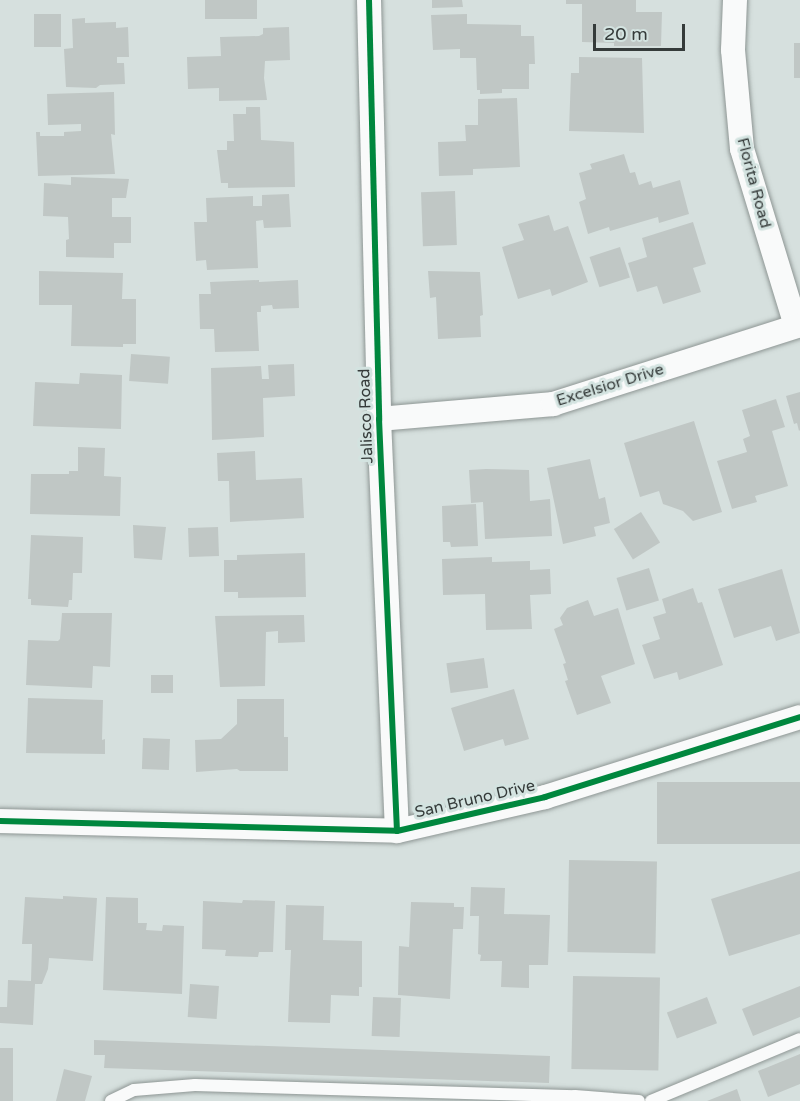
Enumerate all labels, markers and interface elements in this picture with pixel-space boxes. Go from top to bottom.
scale bar [596,12,688,50]
text: 20 m [604,23,648,45]
street label: Florita Road [733,136,775,230]
street label: Excelsior Drive [554,360,666,410]
street label: Jalisco Road [355,368,377,464]
street label: San Bruno Drive [413,776,537,822]

